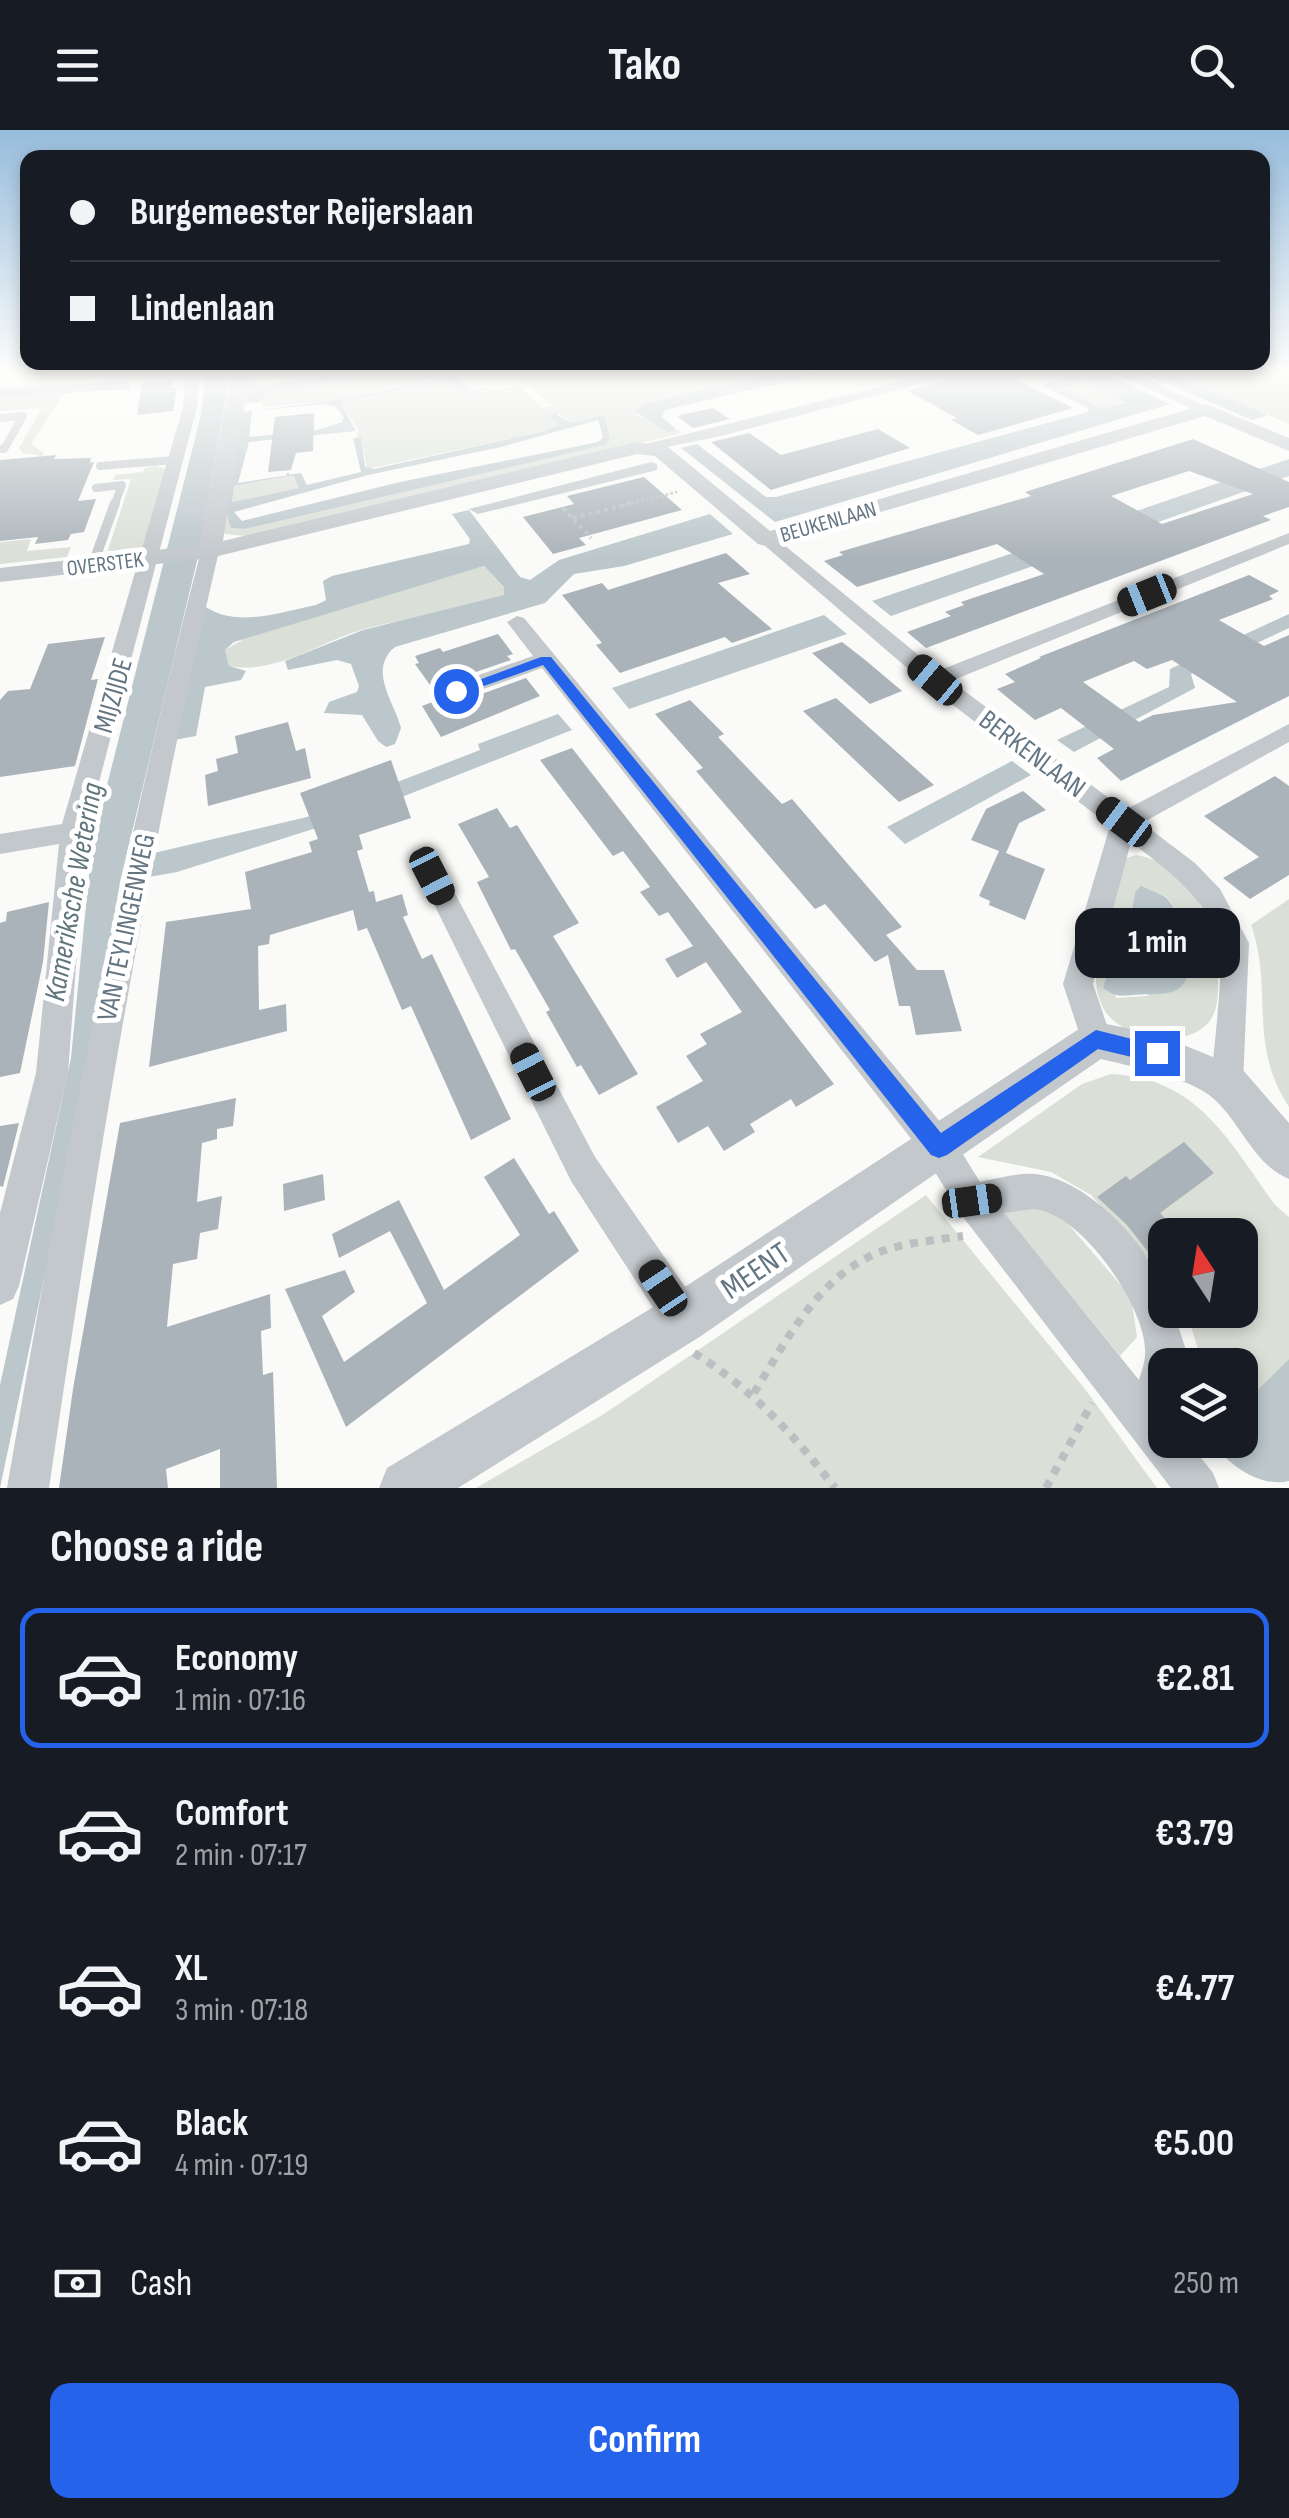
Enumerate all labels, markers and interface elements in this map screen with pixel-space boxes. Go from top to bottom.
icon: menu [50,38,105,93]
text: Tako [608,38,681,93]
icon: search [1184,38,1239,93]
text: Burgemeester Reijerslaan [130,190,474,235]
text: Lindenlaan [130,286,275,331]
street label: BEUKENLAAN [777,496,880,549]
street label: OVERSTEK [65,546,145,583]
car [1114,570,1180,620]
car [902,649,968,711]
street label: MIJZIJDE [87,654,140,737]
route start [434,669,479,714]
street label: BERKENLAAN [972,704,1092,805]
water label: Kameriksche Wetering [37,780,111,1004]
car [1091,792,1157,852]
street label: VAN TEYLINGENWEG [91,831,162,1024]
car [405,842,459,910]
callout: 1 min [1074,908,1240,978]
text: 1 min [1128,923,1187,962]
route end [1135,1031,1180,1076]
car [506,1038,560,1106]
car [940,1182,1004,1220]
north arrow [1148,1218,1258,1328]
map controls [1148,1218,1258,1458]
street label: MEENT [714,1234,798,1308]
car [634,1255,692,1321]
button: layers [1148,1348,1258,1458]
text: Choose a ride [50,1520,263,1575]
icon: car [55,1633,145,1723]
text: Economy [175,1636,298,1681]
text: €2.81 [1156,1656,1234,1701]
text: 1 min · 07:16 [175,1681,306,1720]
icon: car [55,1788,145,1878]
text: Comfort [175,1791,289,1836]
text: €3.79 [1155,1811,1234,1856]
text: 2 min · 07:17 [175,1836,307,1875]
icon: car [55,1943,145,2033]
text: XL [175,1946,208,1991]
text: €4.77 [1155,1966,1234,2011]
text: 3 min · 07:18 [175,1991,308,2030]
icon: car [55,2098,145,2188]
text: Black [175,2101,248,2146]
text: €5.00 [1154,2121,1234,2166]
text: 4 min · 07:19 [175,2146,308,2185]
icon: cash [50,2256,105,2311]
text: Cash [130,2261,192,2306]
text: 250 m [1173,2264,1239,2303]
button: Confirm [50,2383,1239,2498]

